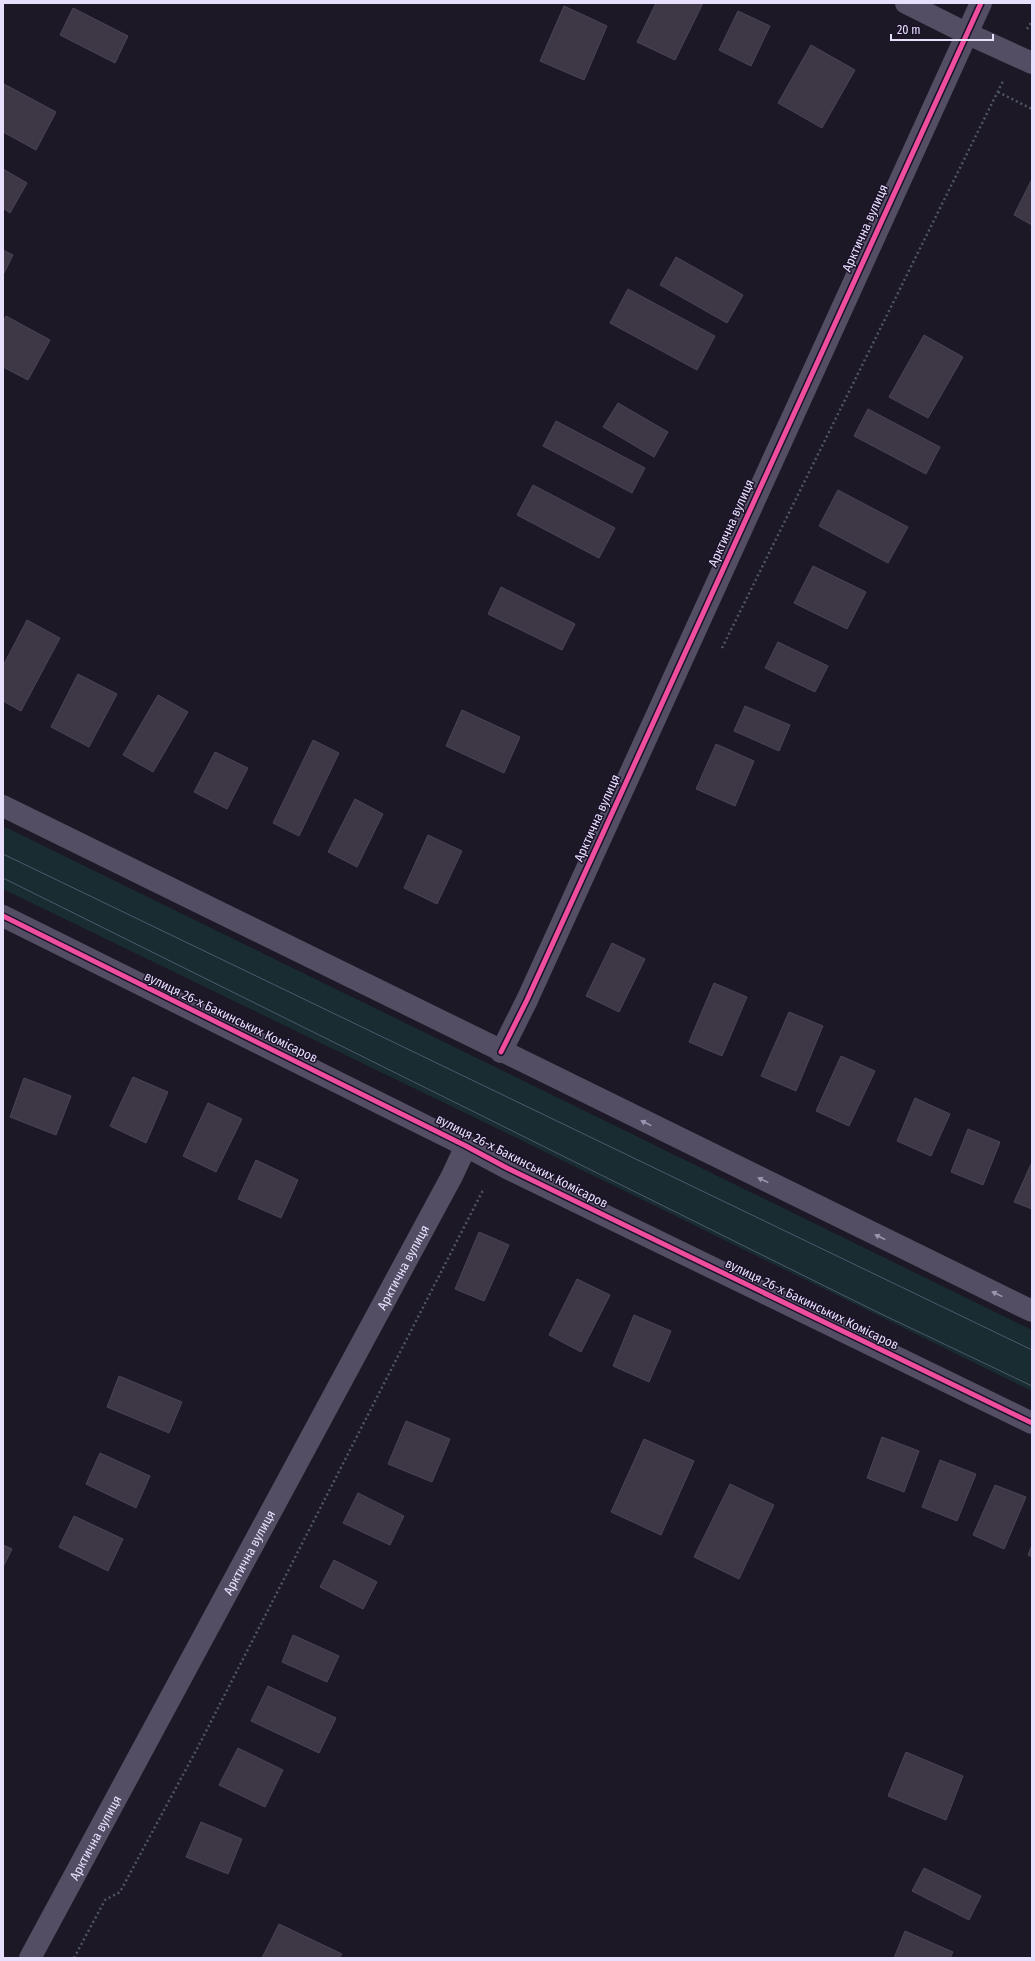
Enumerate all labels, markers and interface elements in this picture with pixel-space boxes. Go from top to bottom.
scale bar [891,16,993,42]
text: 20 m [897,23,921,37]
street label: Арктична вулиця [839,182,891,274]
street label: Арктична вулиця [705,477,757,569]
street label: Арктична вулиця [571,772,623,864]
street label: вулиця 26-х Бакинських Комісаров [142,968,320,1066]
street label: вулиця 26-х Бакинських Комісаров [434,1111,610,1211]
one-way arrow [641,1120,652,1126]
one-way arrow [758,1177,769,1183]
street label: Арктична вулиця [374,1222,432,1312]
one-way arrow [874,1234,886,1240]
street label: вулиця 26-х Бакинських Комісаров [723,1255,901,1353]
one-way arrow [991,1291,1003,1297]
street label: Арктична вулиця [220,1507,278,1597]
street label: Арктична вулиця [66,1793,124,1882]

